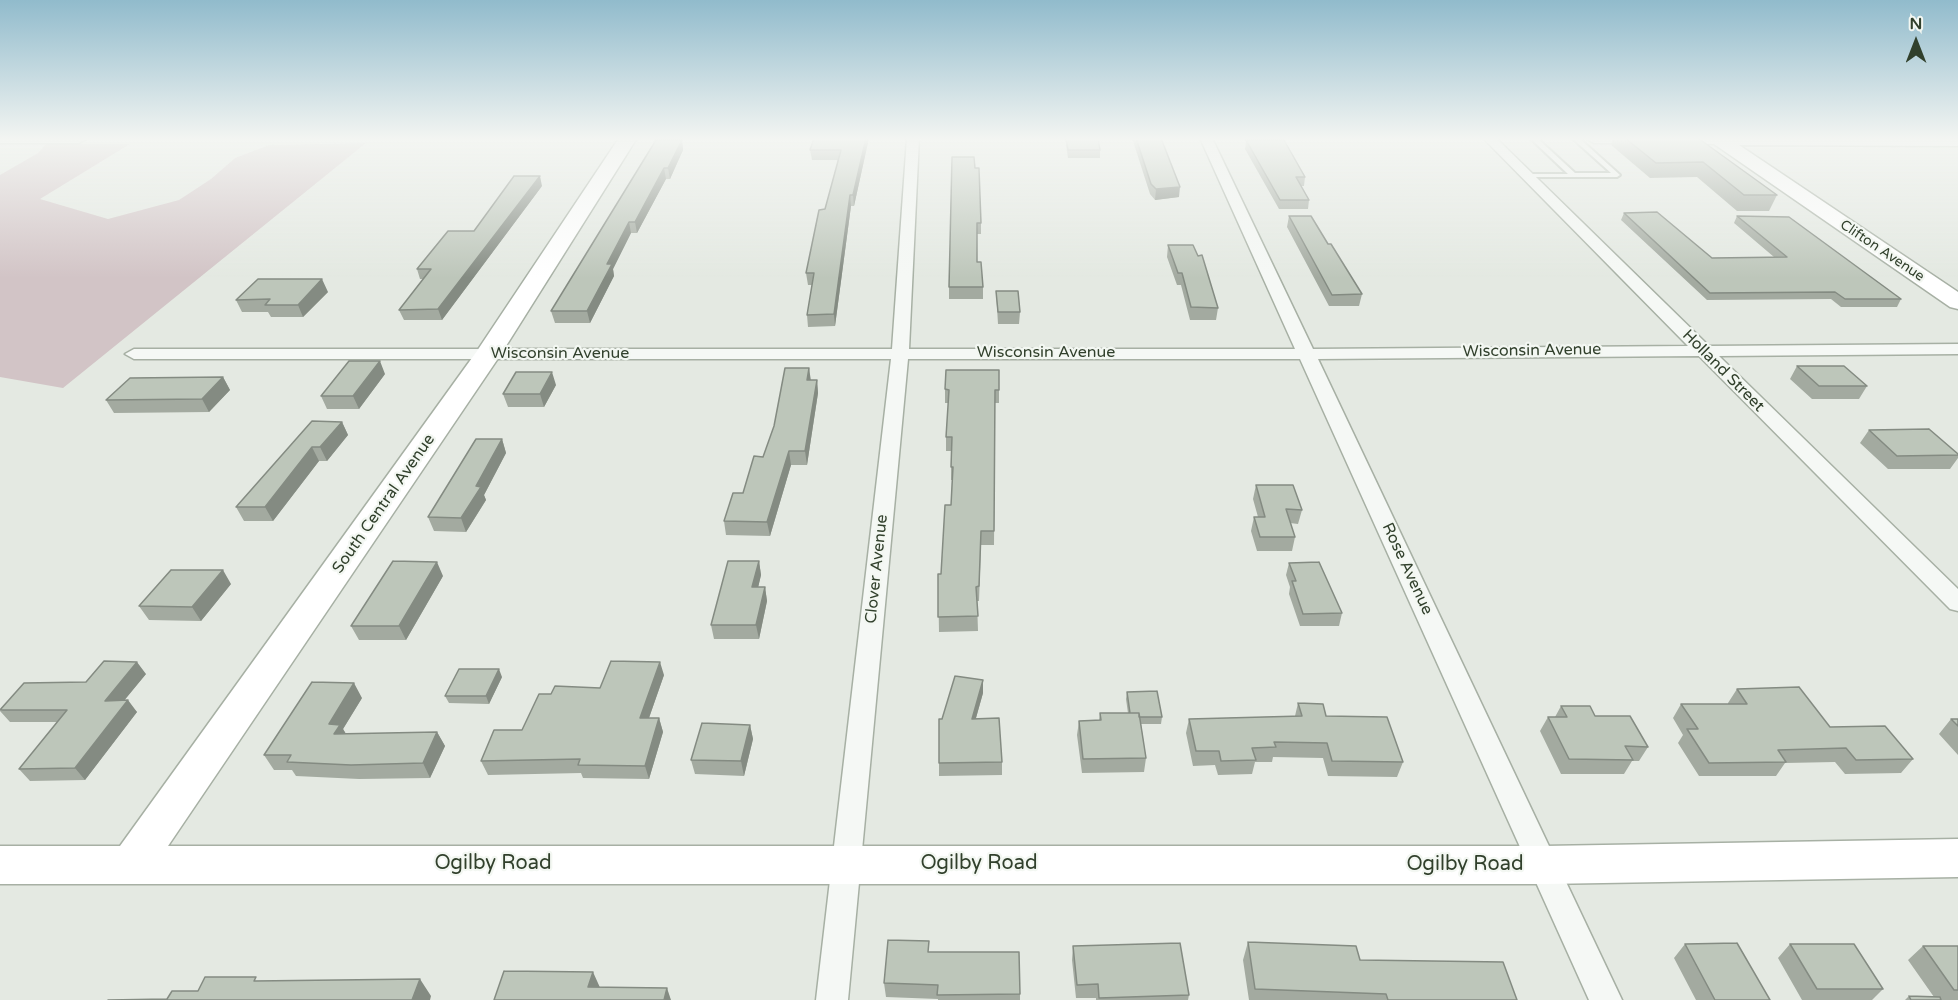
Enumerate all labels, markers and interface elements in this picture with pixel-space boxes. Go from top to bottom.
north arrow [1886,12,1946,72]
text: N [1910,14,1922,34]
street label: Clifton Avenue [1837,217,1927,285]
street label: Holland Street [1678,326,1768,416]
street label: Wisconsin Avenue [1463,340,1601,362]
street label: Wisconsin Avenue [977,343,1115,363]
street label: Wisconsin Avenue [491,344,629,364]
street label: South Central Avenue [329,431,439,577]
street label: Clover Avenue [862,513,892,625]
street label: Rose Avenue [1377,520,1437,618]
street label: Ogilby Road [434,852,552,876]
street label: Ogilby Road [920,852,1038,876]
street label: Ogilby Road [1406,853,1524,877]

